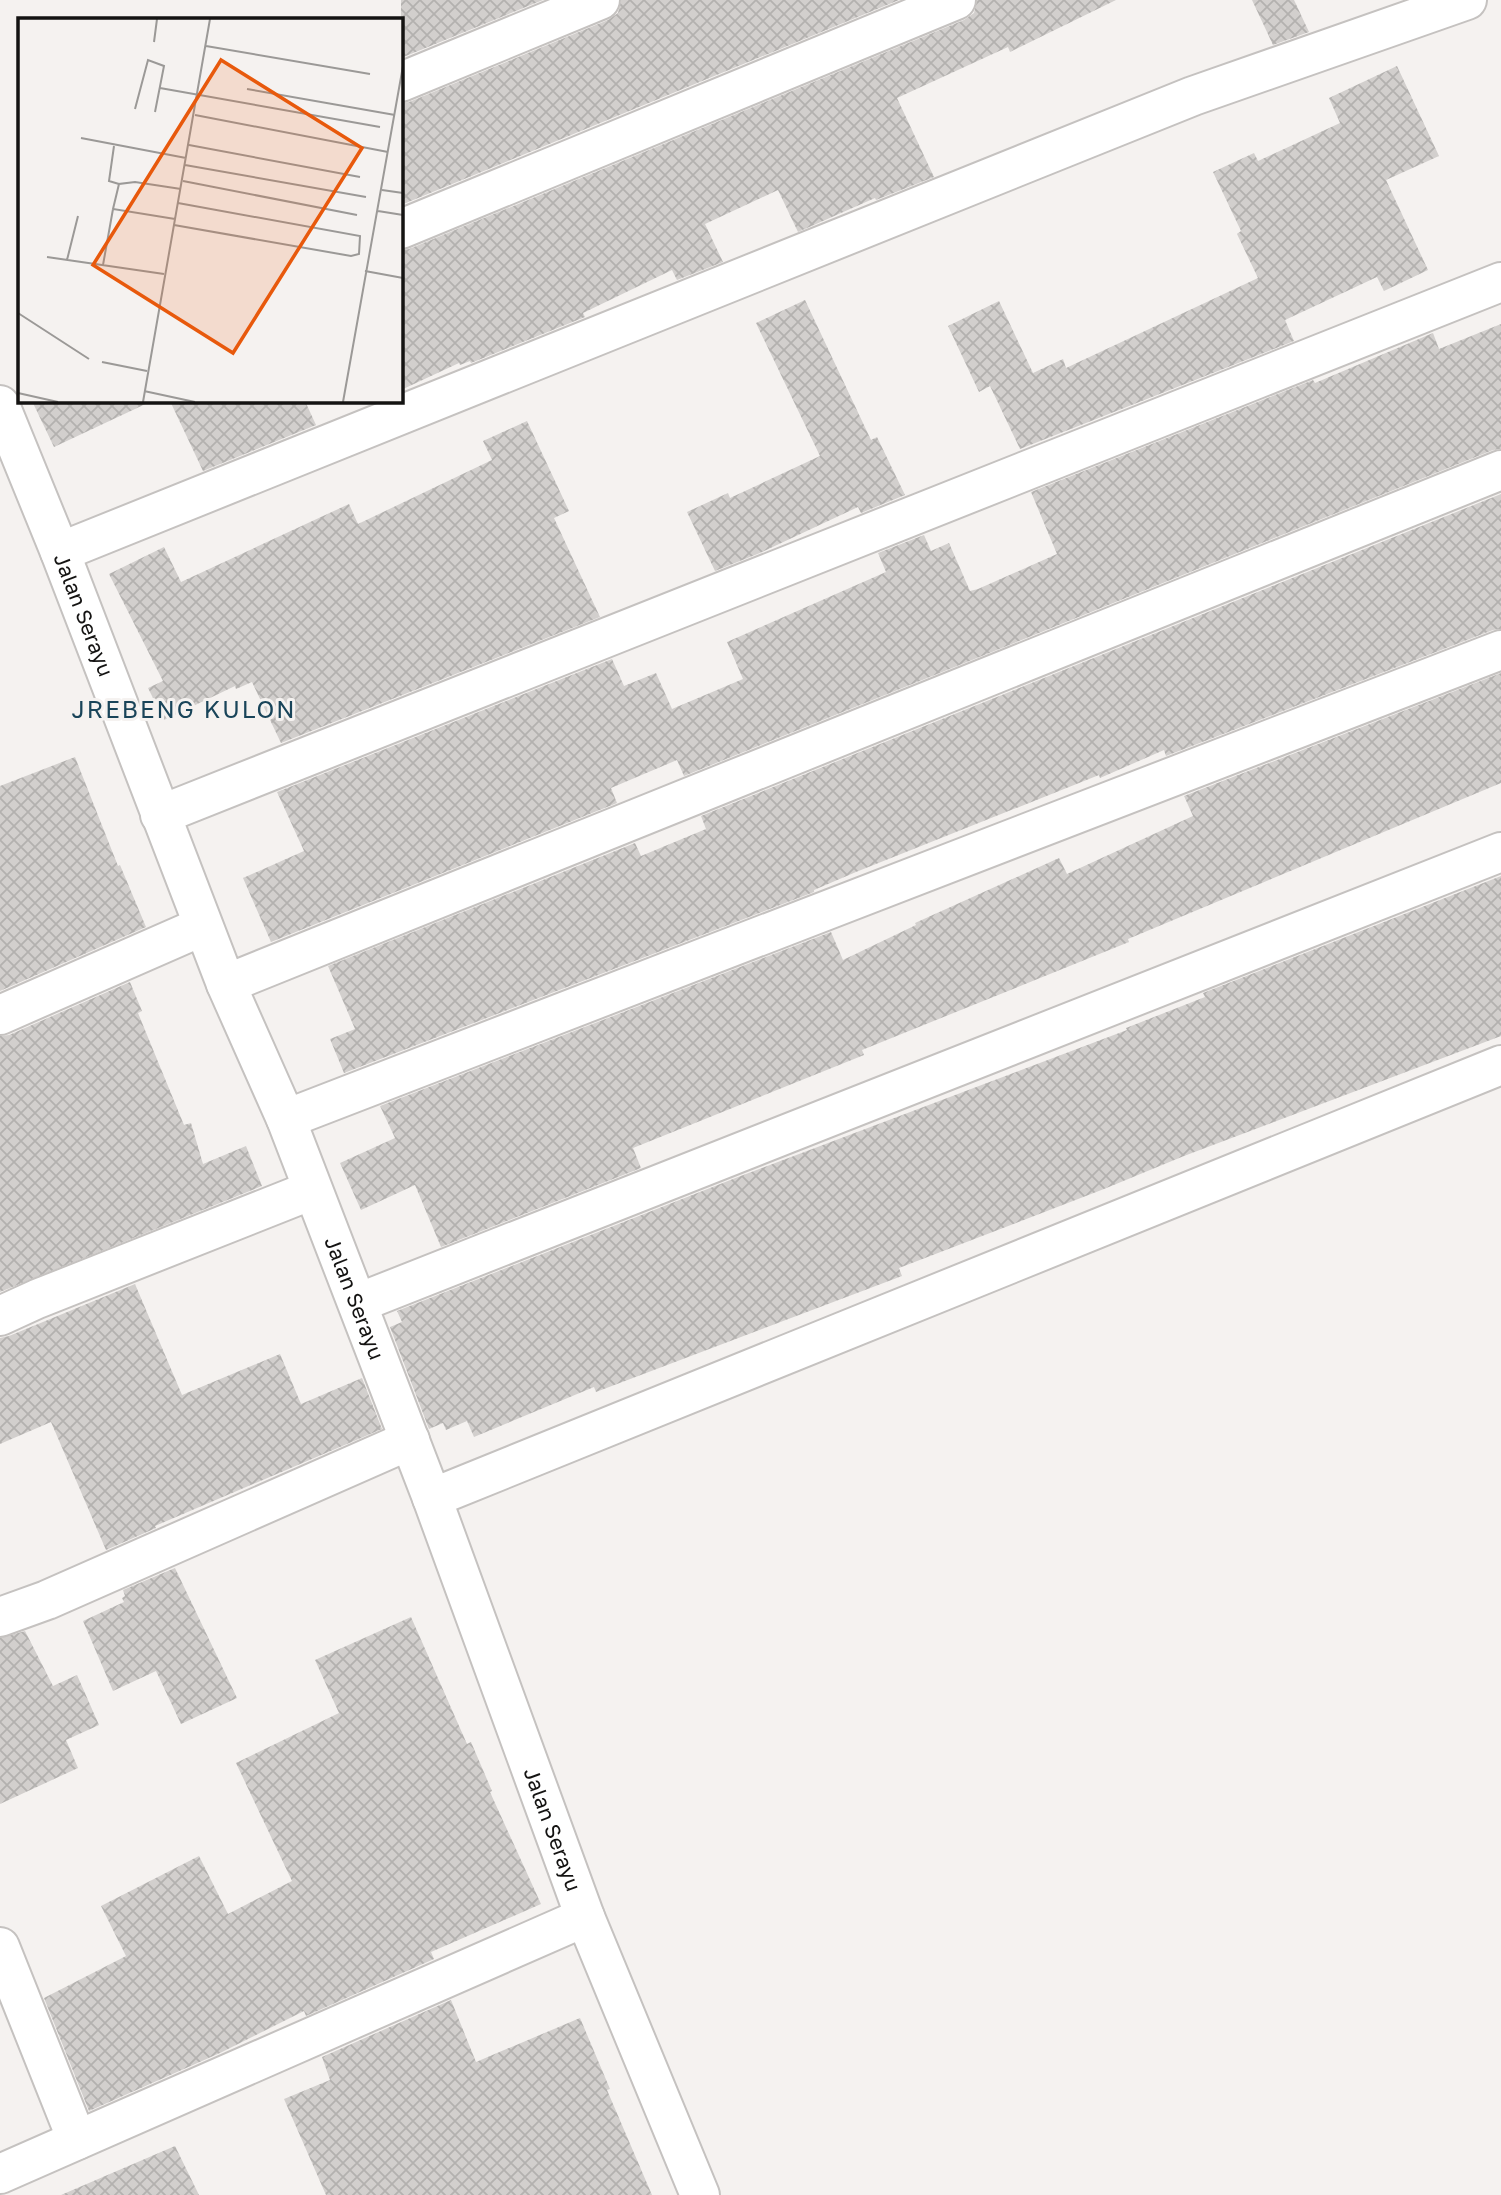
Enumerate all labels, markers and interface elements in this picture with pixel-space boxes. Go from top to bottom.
inset map [18,18,402,402]
street label: Jalan Serayu [49,549,120,680]
district label: JREBENG KULON [72,694,296,723]
street label: Jalan Serayu [319,1233,390,1363]
street label: Jalan Serayu [518,1764,587,1895]

